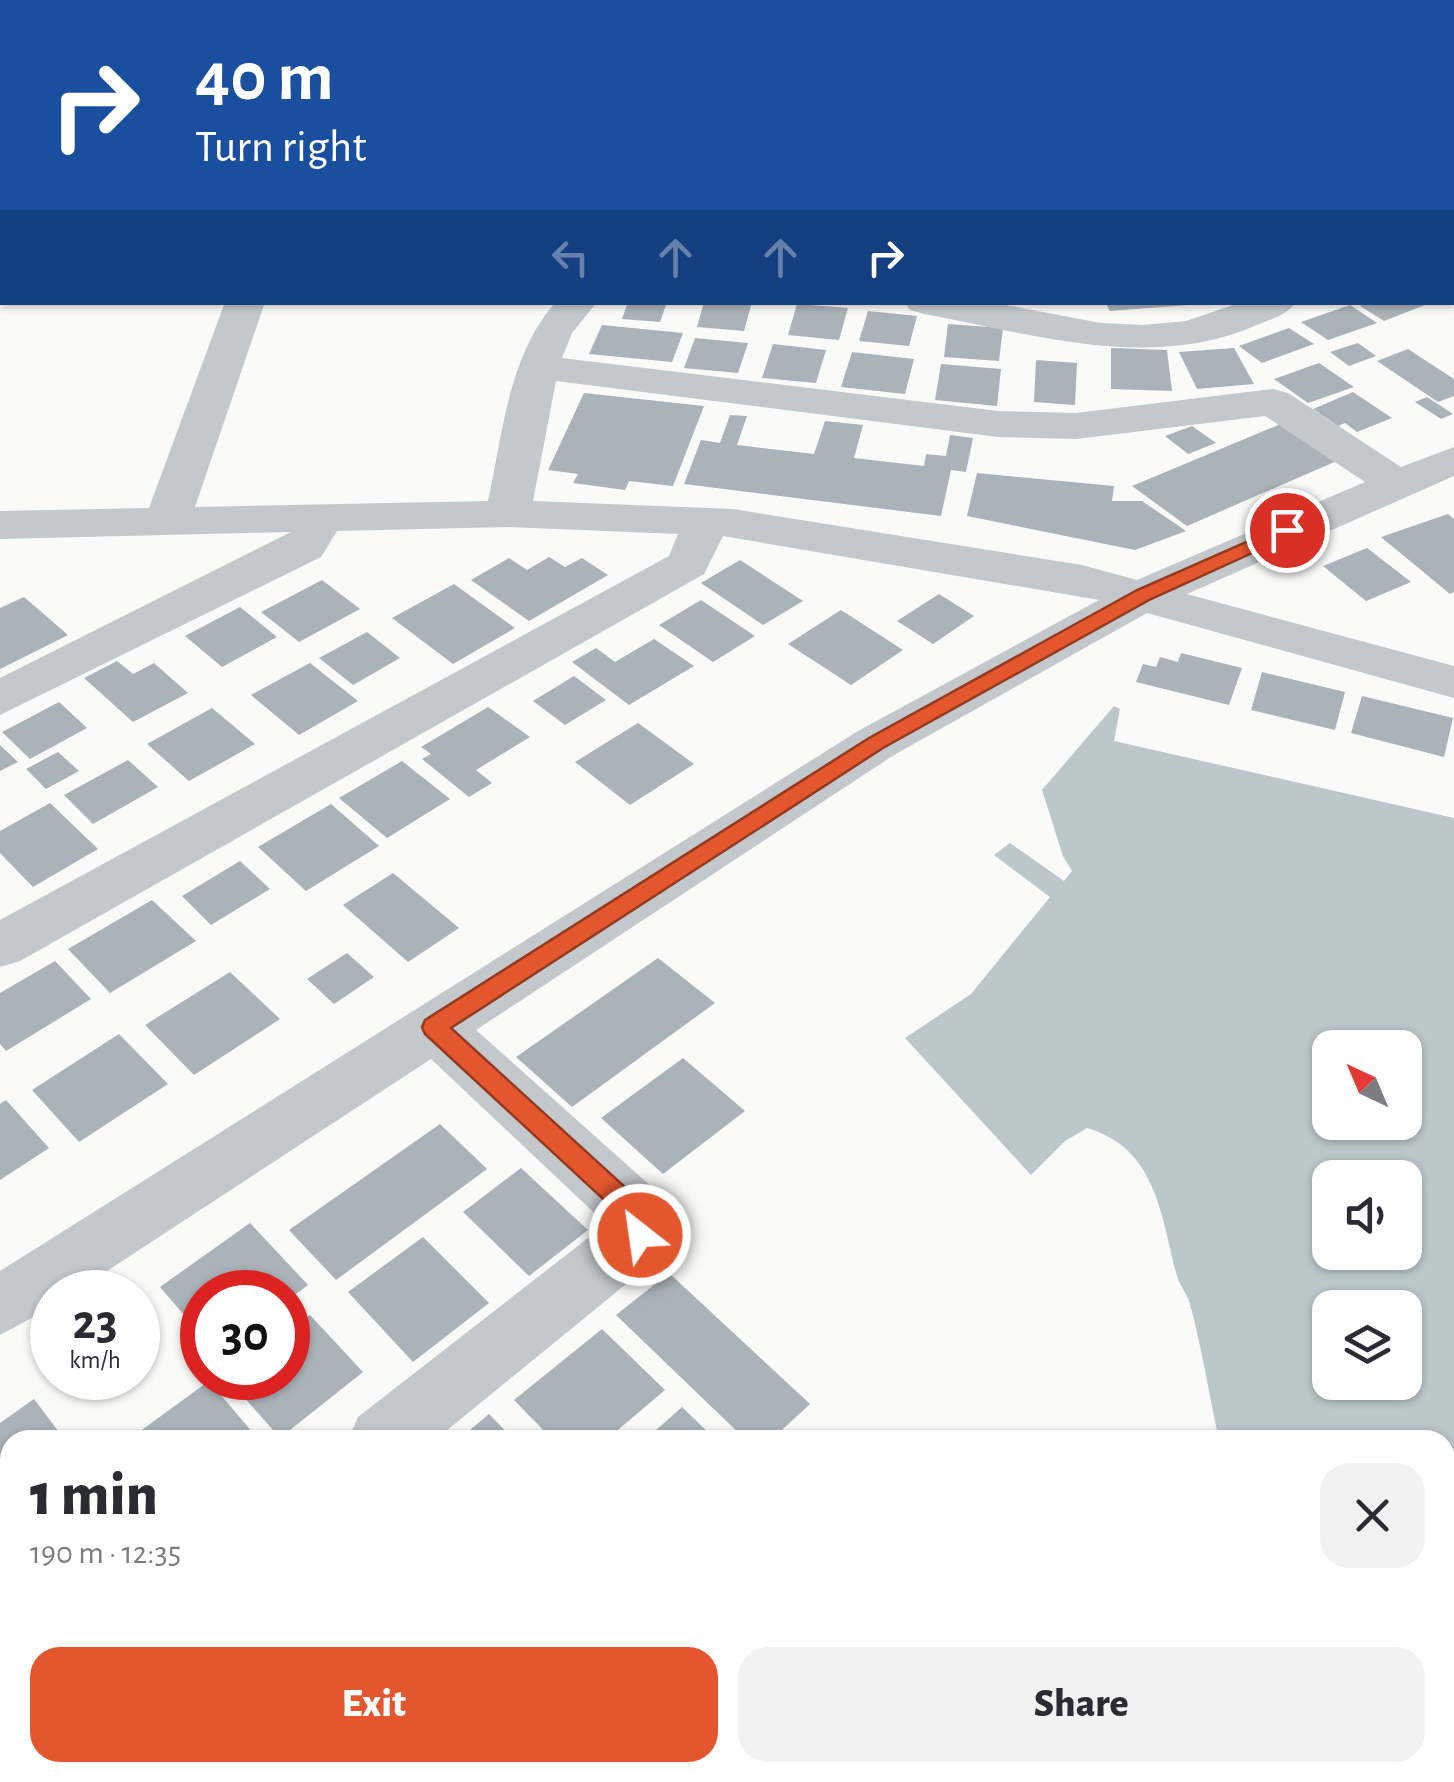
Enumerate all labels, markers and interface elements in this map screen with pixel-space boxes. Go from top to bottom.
icon: right [30,40,160,170]
text: 40 m [195,43,334,113]
text: Turn right [195,125,367,170]
icon: left [543,230,598,285]
icon: ahead [648,230,703,285]
icon: ahead [753,230,808,285]
icon: right [858,230,913,285]
pin [1245,488,1330,573]
icon: arrive [1260,503,1315,558]
north arrow [1312,1030,1422,1140]
map controls [1312,1030,1422,1400]
button: sound [1312,1160,1422,1270]
position arrow [588,1183,692,1287]
speed limit sign: 30 [180,1270,310,1400]
button: layers [1312,1290,1422,1400]
text: 23 [72,1298,118,1348]
text: km/h [69,1348,121,1373]
button: close [1320,1463,1425,1568]
text: 1 min [30,1466,158,1526]
text: 190 m · 12:35 [30,1537,181,1569]
button: Exit [30,1647,718,1762]
button: Share [738,1647,1425,1762]

